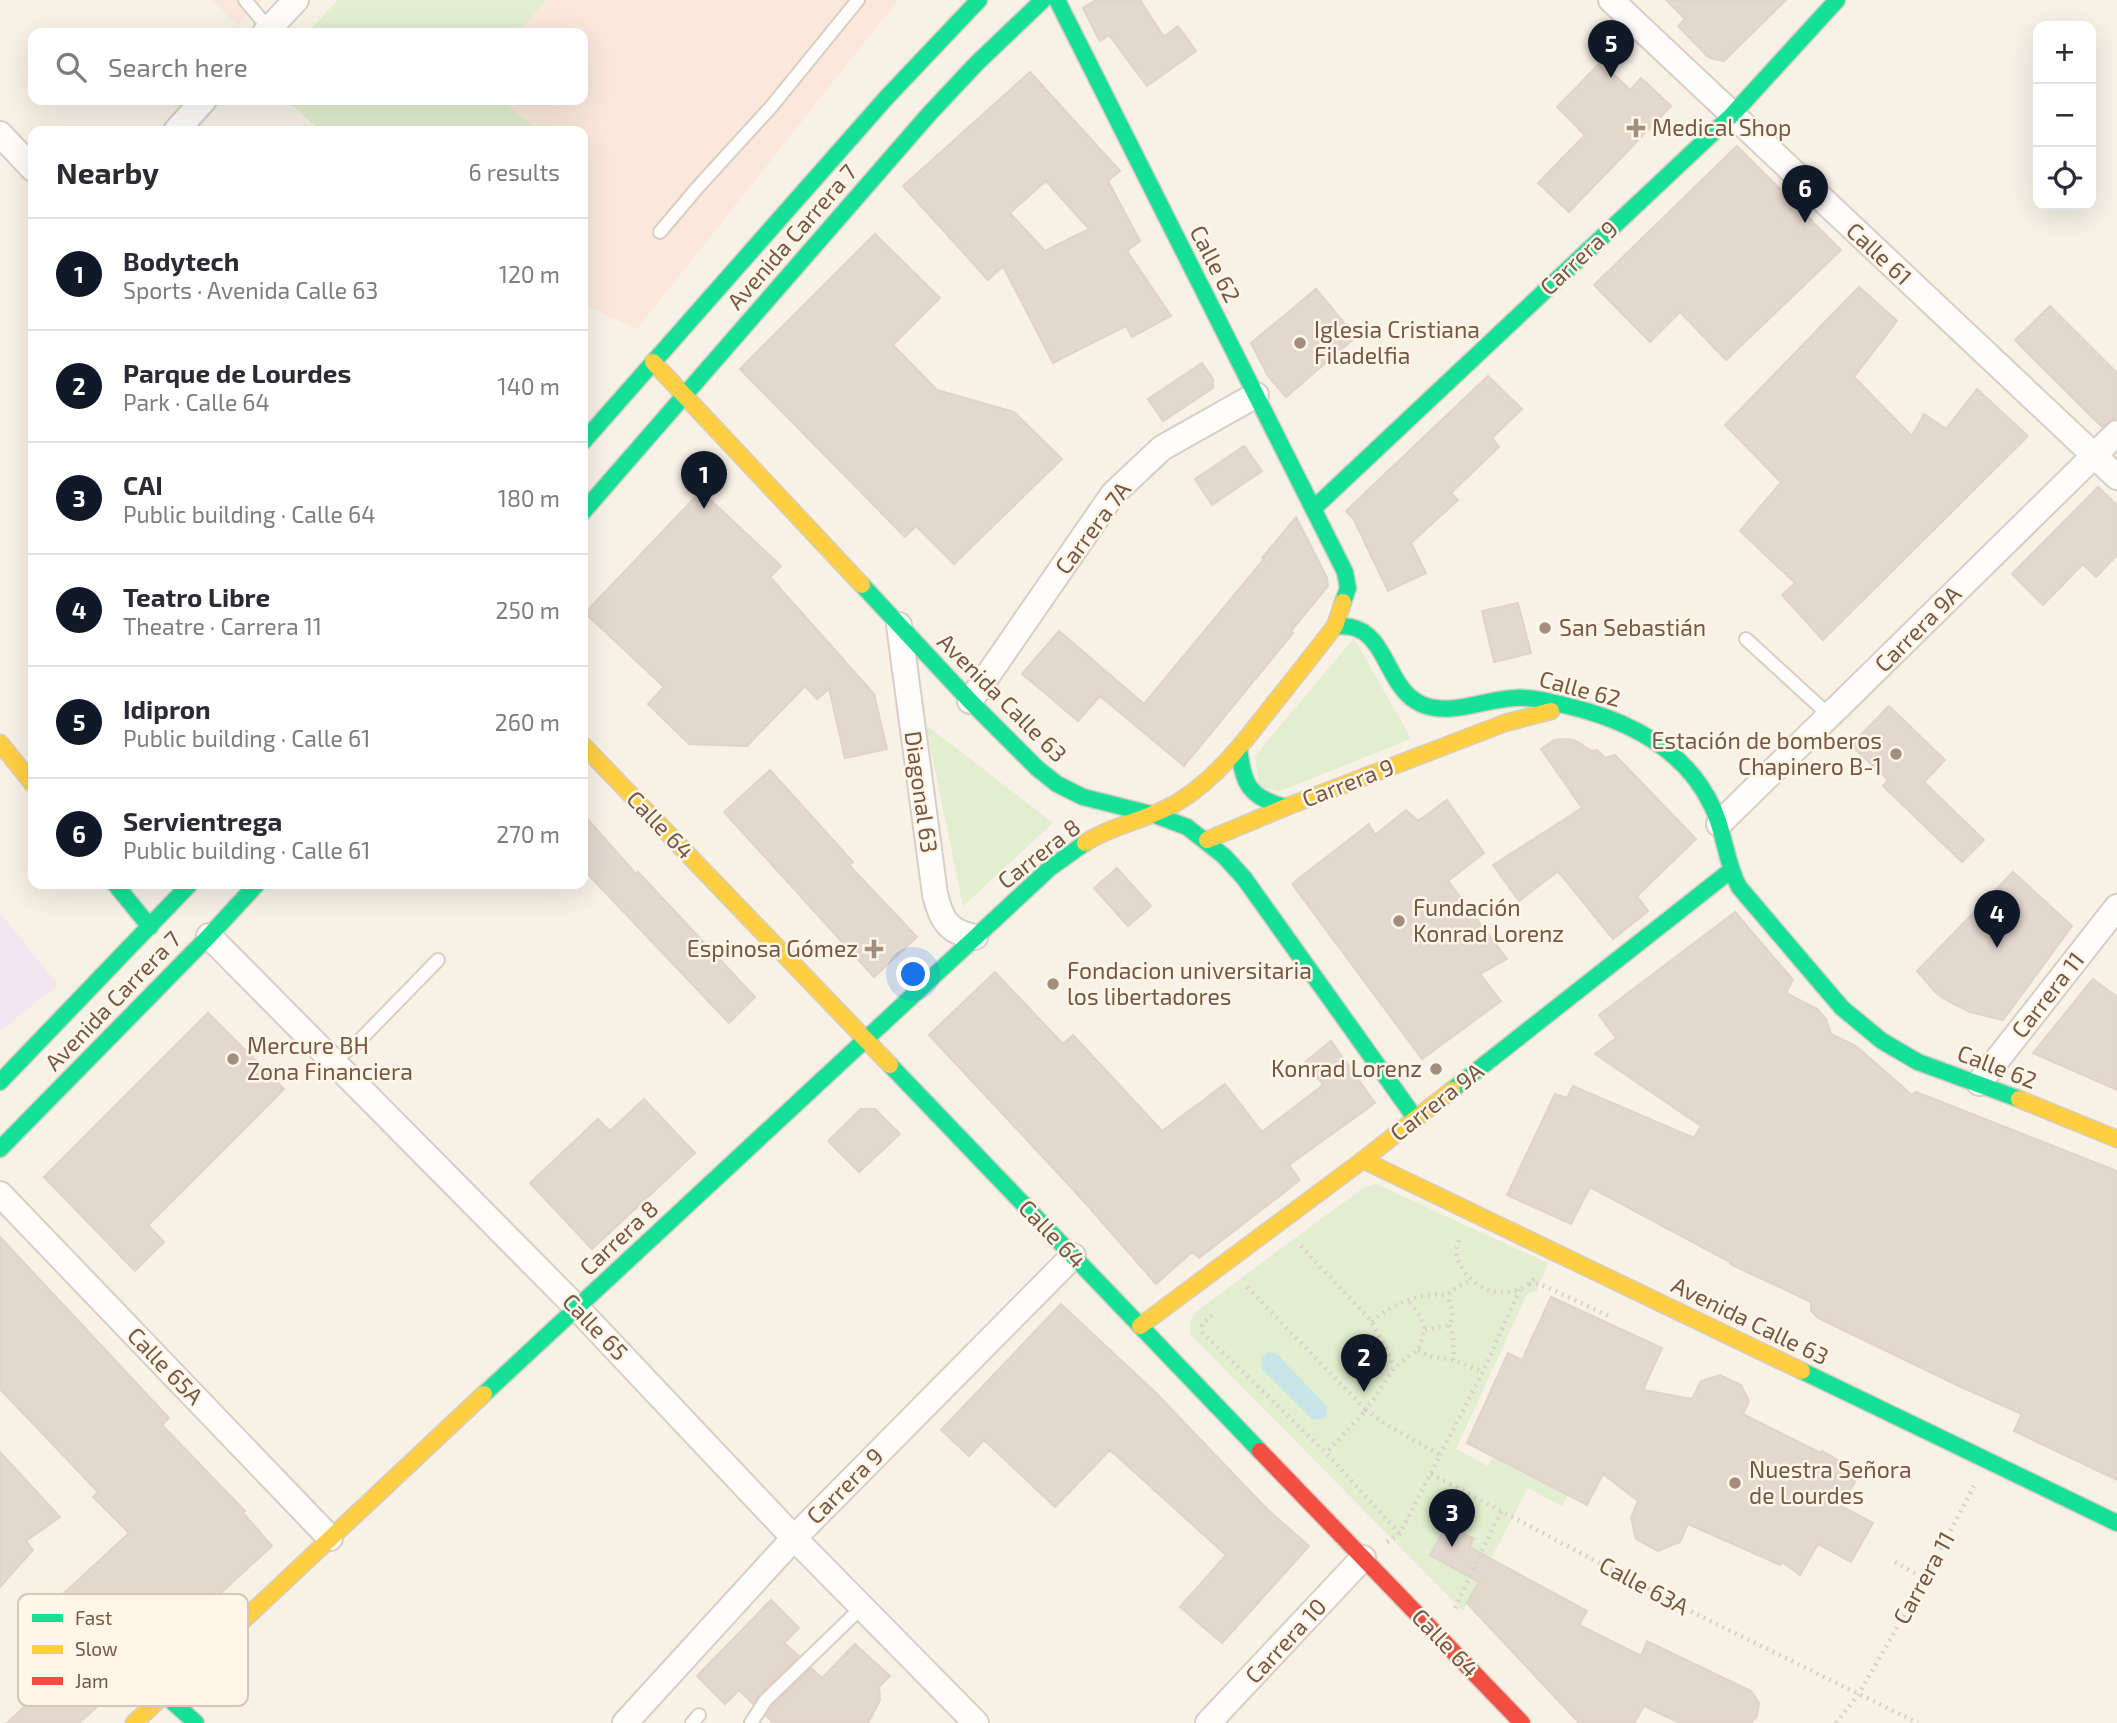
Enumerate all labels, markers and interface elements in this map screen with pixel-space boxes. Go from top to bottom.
pin: 5 [1588,20,1634,78]
map controls [2033,21,2096,210]
button: + [2033,21,2096,84]
search box [28,28,588,105]
icon: search [52,48,90,86]
text: Search here [108,51,248,82]
button: − [2033,84,2096,147]
place label: Medical Shop [1652,113,1791,141]
marker: Medical Shop [1626,118,1646,138]
button: locate [2033,147,2096,210]
text: Nearby [56,154,159,190]
text: 6 results [469,158,560,186]
street label: Avenida Carrera 7 [721,158,862,315]
pin: 6 [1782,165,1828,223]
street label: Carrera 9 [1534,214,1623,300]
street label: Calle 61 [1841,216,1918,291]
street label: Calle 62 [1185,220,1247,307]
text: Bodytech [123,245,239,276]
text: 1 [74,260,84,288]
text: 120 m [499,260,560,288]
text: Sports · Avenida Calle 63 [123,276,378,304]
place label: Iglesia Cristiana Filadelfia [1314,315,1480,369]
marker: Iglesia Cristiana Filadelfia [1292,335,1308,351]
text: Parque de Lourdes [123,357,351,388]
text: 2 [72,372,86,400]
text: 140 m [498,372,560,400]
text: Park · Calle 64 [123,388,270,416]
pin: 1 [681,451,727,509]
text: CAI [123,469,163,500]
street label: Carrera 7A [1048,475,1136,579]
text: 3 [72,484,86,512]
text: 180 m [498,484,560,512]
text: Public building · Calle 64 [123,500,375,528]
street label: Carrera 9A [1868,579,1967,677]
text: Teatro Libre [123,581,270,612]
text: 4 [72,596,86,624]
text: 250 m [496,596,560,624]
text: Theatre · Carrera 11 [123,612,322,640]
place label: San Sebastián [1559,613,1706,641]
marker: San Sebastián [1537,620,1553,636]
street label: Avenida Calle 63 [932,627,1073,768]
street label: Calle 62 [1537,664,1624,712]
text: Idipron [123,693,211,724]
text: 5 [73,708,85,736]
text: 260 m [495,708,560,736]
text: Public building · Calle 61 [123,724,370,752]
place label: Estación de bomberos Chapinero B-1 [1651,726,1882,780]
street label: Diagonal 63 [900,729,944,855]
marker: Estación de bomberos Chapinero B-1 [1888,746,1904,762]
street label: Carrera 9 [1298,752,1398,812]
street label: Calle 64 [621,784,700,864]
text: Servientrega [123,805,282,836]
street label: Carrera 8 [991,812,1085,894]
text: 6 [72,820,86,848]
text: 270 m [496,820,560,848]
text: Public building · Calle 61 [123,836,370,864]
pin: 4 [1974,890,2020,948]
place label: Fundación Konrad Lorenz [1413,893,1564,947]
marker: Fundación Konrad Lorenz [1391,913,1407,929]
street label: Avenida Carrera 7 [39,925,186,1076]
place label: Espinosa Gómez [687,934,858,962]
marker: Espinosa Gómez [864,939,884,959]
street label: Carrera 11 [2005,946,2089,1043]
place label: Fondacion universitaria los libertadores [1067,956,1312,1010]
your location [896,957,930,991]
marker: Fondacion universitaria los libertadores [1045,976,1061,992]
place label: Mercure BH Zona Financiera [247,1031,413,1085]
street label: Calle 62 [1954,1038,2041,1094]
marker: Mercure BH Zona Financiera [225,1051,241,1067]
place label: Konrad Lorenz [1271,1054,1422,1082]
street label: Carrera 9A [1384,1056,1489,1146]
marker: Konrad Lorenz [1428,1061,1444,1077]
street label: Calle 64 [1013,1193,1092,1273]
street label: Carrera 8 [573,1194,663,1281]
street label: Avenida Calle 63 [1667,1270,1833,1370]
street label: Calle 65 [557,1287,634,1366]
street label: Calle 65A [122,1321,210,1410]
pin: 2 [1341,1334,1387,1392]
street label: Carrera 9 [800,1441,888,1529]
place label: Nuestra Señora de Lourdes [1749,1455,1912,1509]
marker: Nuestra Señora de Lourdes [1727,1475,1743,1491]
pin: 3 [1429,1489,1475,1547]
street label: Carrera 11 [1886,1526,1960,1629]
street label: Calle 63A [1595,1550,1695,1621]
street label: Carrera 10 [1239,1592,1332,1689]
legend [18,1594,248,1706]
street label: Calle 64 [1406,1602,1485,1682]
text: Fast [75,1606,112,1629]
text: Slow [75,1637,118,1660]
text: Jam [75,1669,109,1692]

